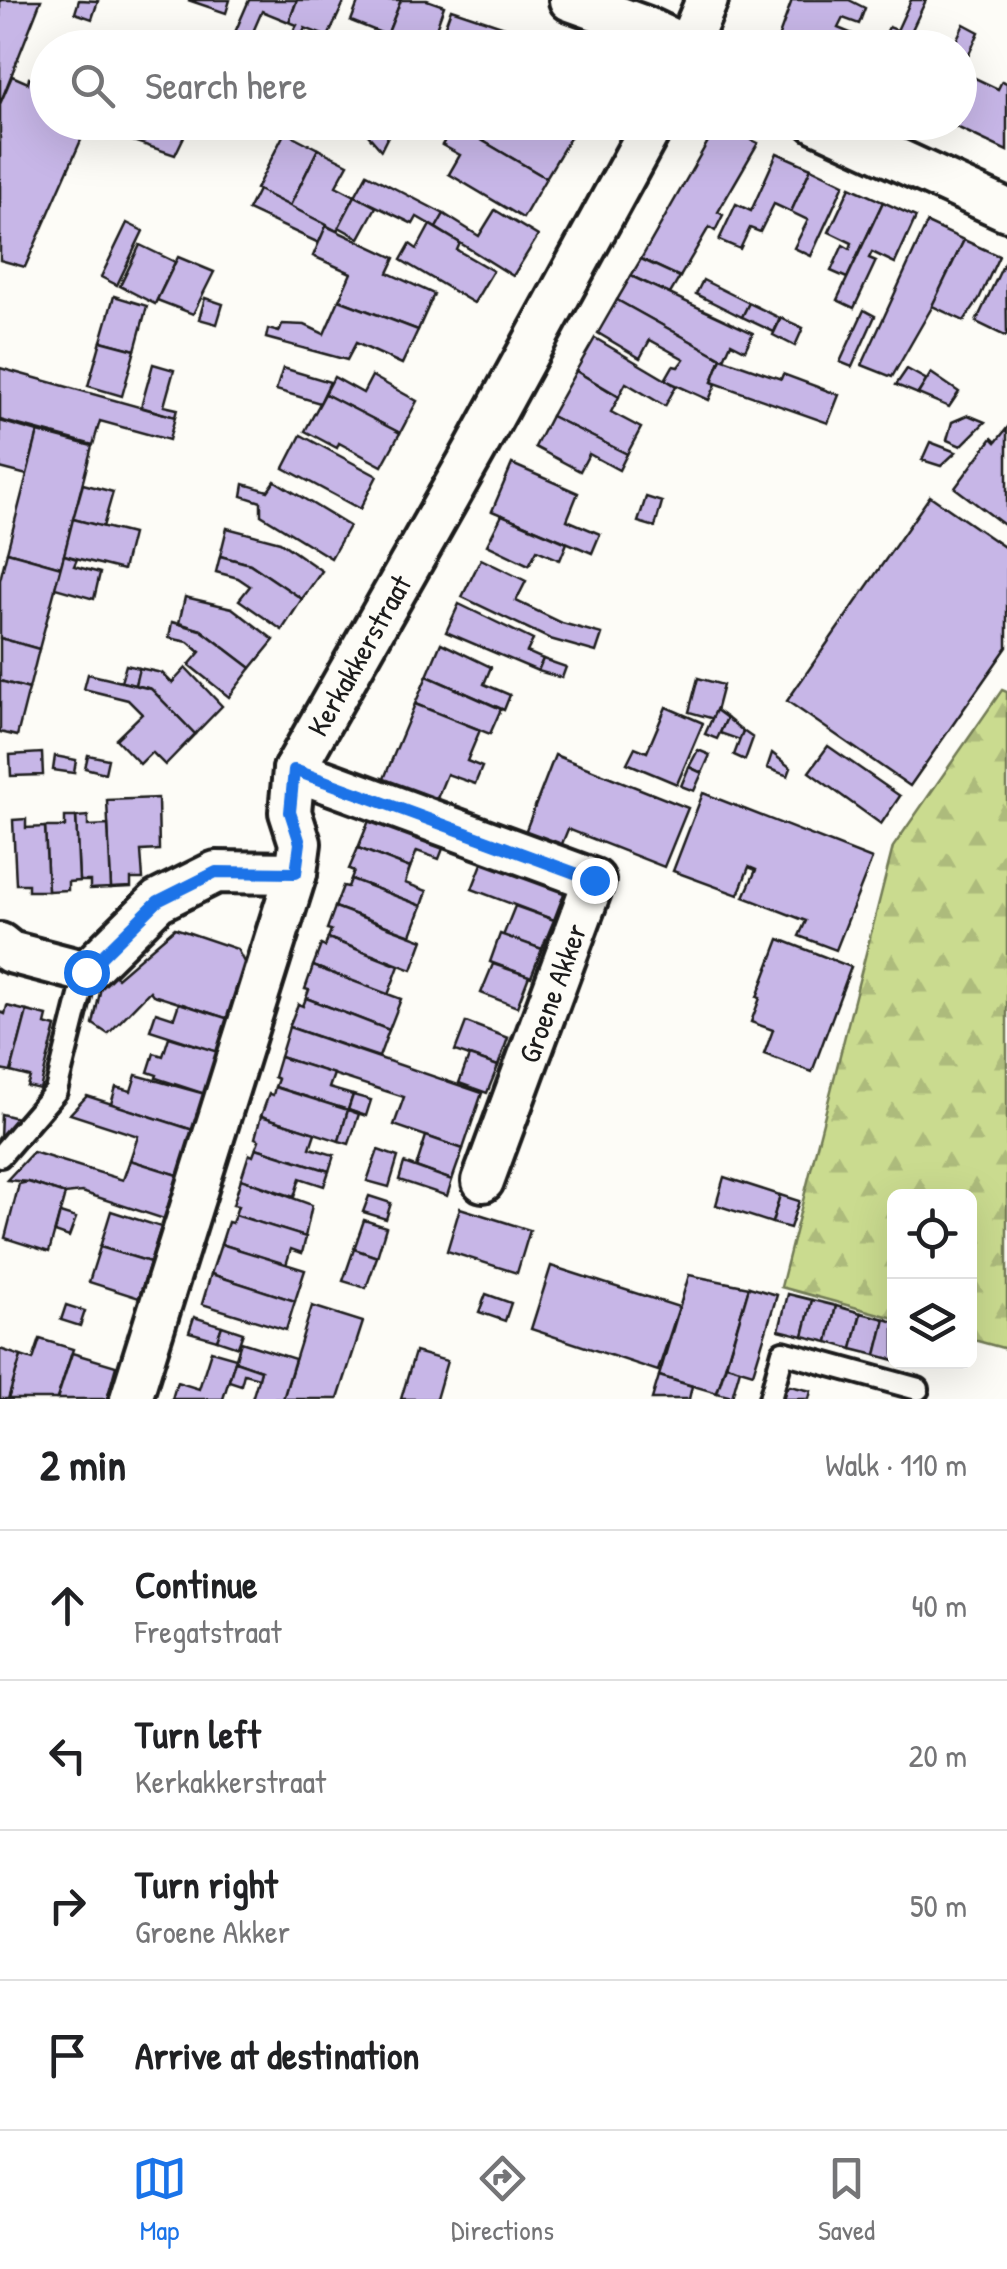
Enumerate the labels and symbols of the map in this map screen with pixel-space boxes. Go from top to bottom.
street label: Kerkakkerstraat [297,567,421,743]
route end [572,858,618,904]
street label: Groene Akker [508,917,596,1068]
route start [64,950,110,996]

